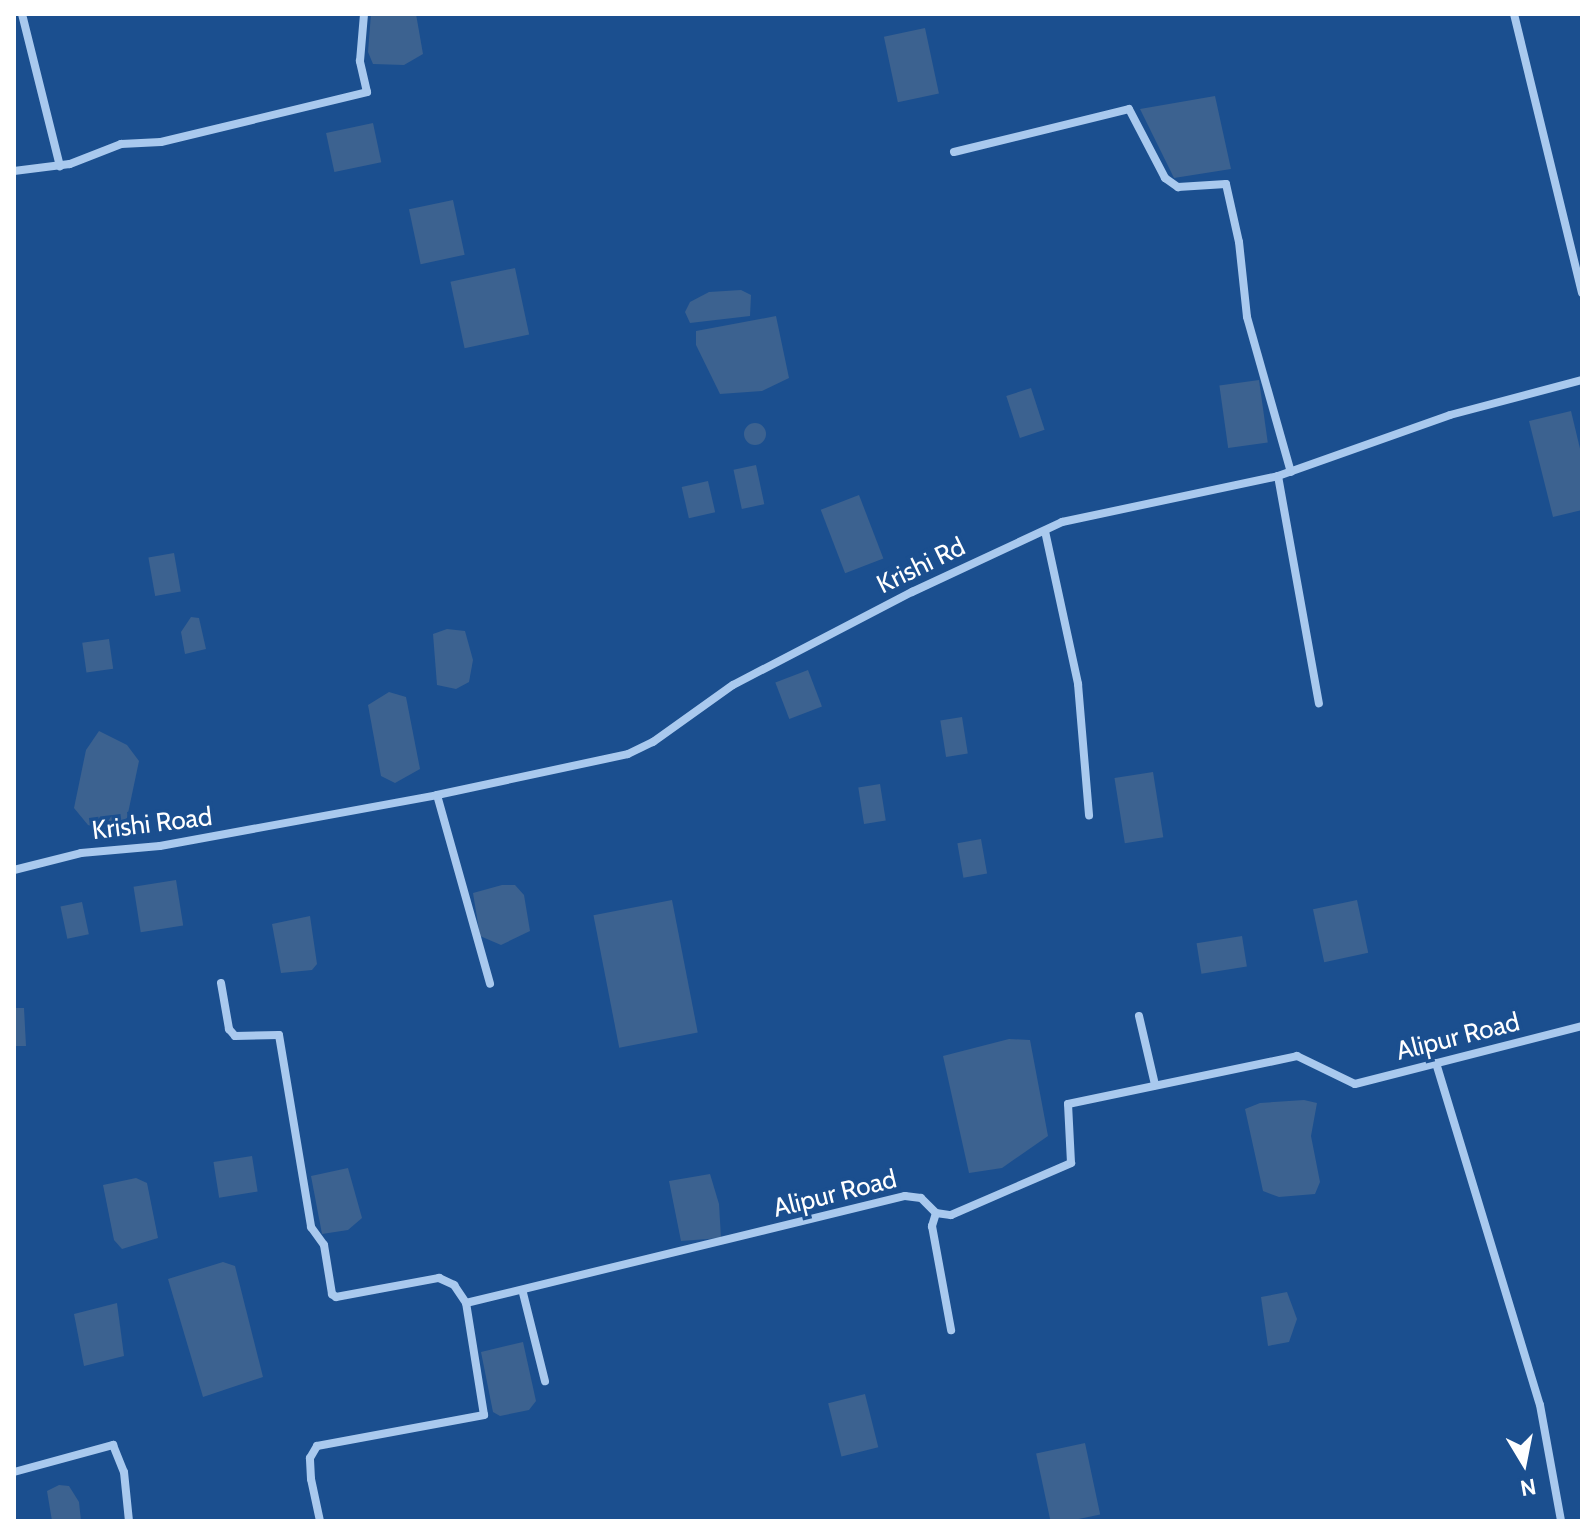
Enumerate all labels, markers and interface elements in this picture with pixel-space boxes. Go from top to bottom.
street label: Krishi Rd [872,531,970,601]
street label: Krishi Road [90,801,214,847]
street label: Alipur Road [1393,1007,1523,1067]
street label: Alipur Road [770,1164,900,1224]
north arrow [1484,1423,1564,1503]
text: N [1518,1472,1538,1502]

